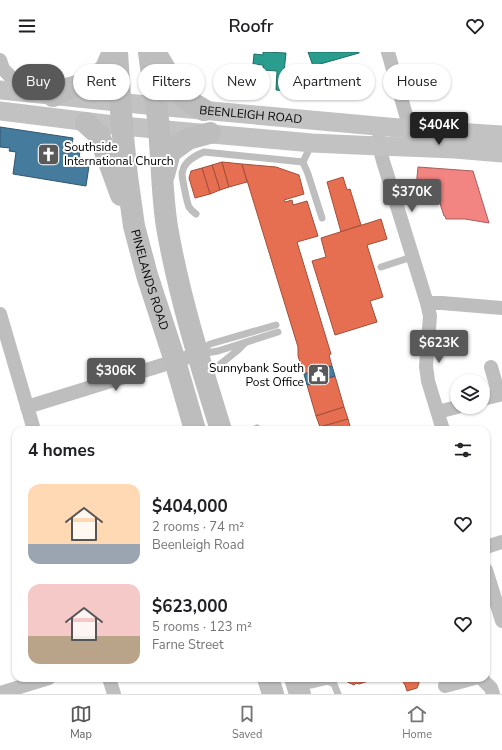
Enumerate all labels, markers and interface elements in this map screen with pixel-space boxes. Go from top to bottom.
text: Roofr [228,14,274,38]
icon: menu [16,15,38,37]
icon: heart [464,15,486,37]
chip: Buy [12,64,65,100]
chip: Rent [73,64,130,100]
chip: Filters [138,64,205,100]
chip: New [213,64,270,100]
chip: Apartment [278,64,375,100]
chip: House [383,64,451,100]
street label: BEENLEIGH ROAD [199,102,303,127]
pin: $404K [411,112,467,146]
text: $404K [419,116,459,134]
place label: Southside International Church [64,139,174,169]
church icon: Southside International Church [35,141,61,167]
pin: $370K [384,179,440,213]
text: $370K [392,183,432,201]
street label: PINELANDS ROAD [127,228,172,332]
pin: $623K [411,330,467,364]
text: $623K [419,334,459,352]
pin: $306K [88,358,144,392]
place label: Sunnybank South Post Office [209,360,304,390]
text: $306K [96,362,136,380]
public building icon: Sunnybank South Post Office [306,362,332,388]
map controls [450,374,490,414]
button: layers [450,374,490,414]
text: 4 homes [28,439,95,462]
icon: filters [452,439,474,461]
text: $404,000 [152,495,228,518]
icon: home [60,500,108,548]
icon: heart [452,513,474,535]
text: 2 rooms · 74 m² [152,518,244,536]
text: Beenleigh Road [152,536,244,554]
text: $623,000 [152,595,228,618]
icon: home [60,600,108,648]
icon: heart [452,613,474,635]
text: 5 rooms · 123 m² [152,618,252,636]
text: Farne Street [152,636,224,654]
tab: Map [70,703,92,742]
tab: Saved [232,703,262,742]
tab: Home [402,703,432,742]

